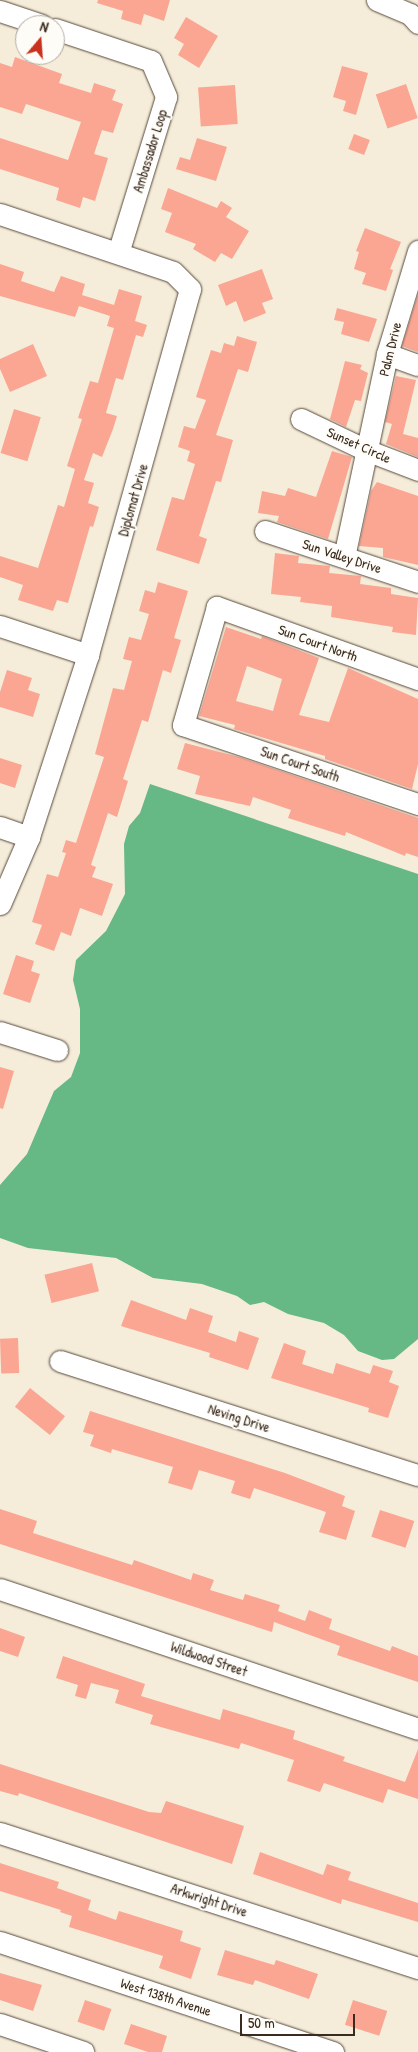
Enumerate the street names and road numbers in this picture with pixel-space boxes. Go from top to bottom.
street label: Ambassador Loop [129,107,171,195]
street label: Palm Drive [375,320,405,378]
street label: Sunset Circle [324,423,394,467]
street label: Diplomat Drive [115,462,151,538]
street label: Sun Valley Drive [300,535,384,577]
street label: Sun Court North [276,621,360,665]
street label: Sun Court South [258,743,342,785]
street label: Neving Drive [206,1400,272,1436]
street label: Wildwood Street [168,1638,250,1680]
street label: Arkwright Drive [169,1880,249,1920]
street label: West 138th Avenue [118,1974,214,2020]

